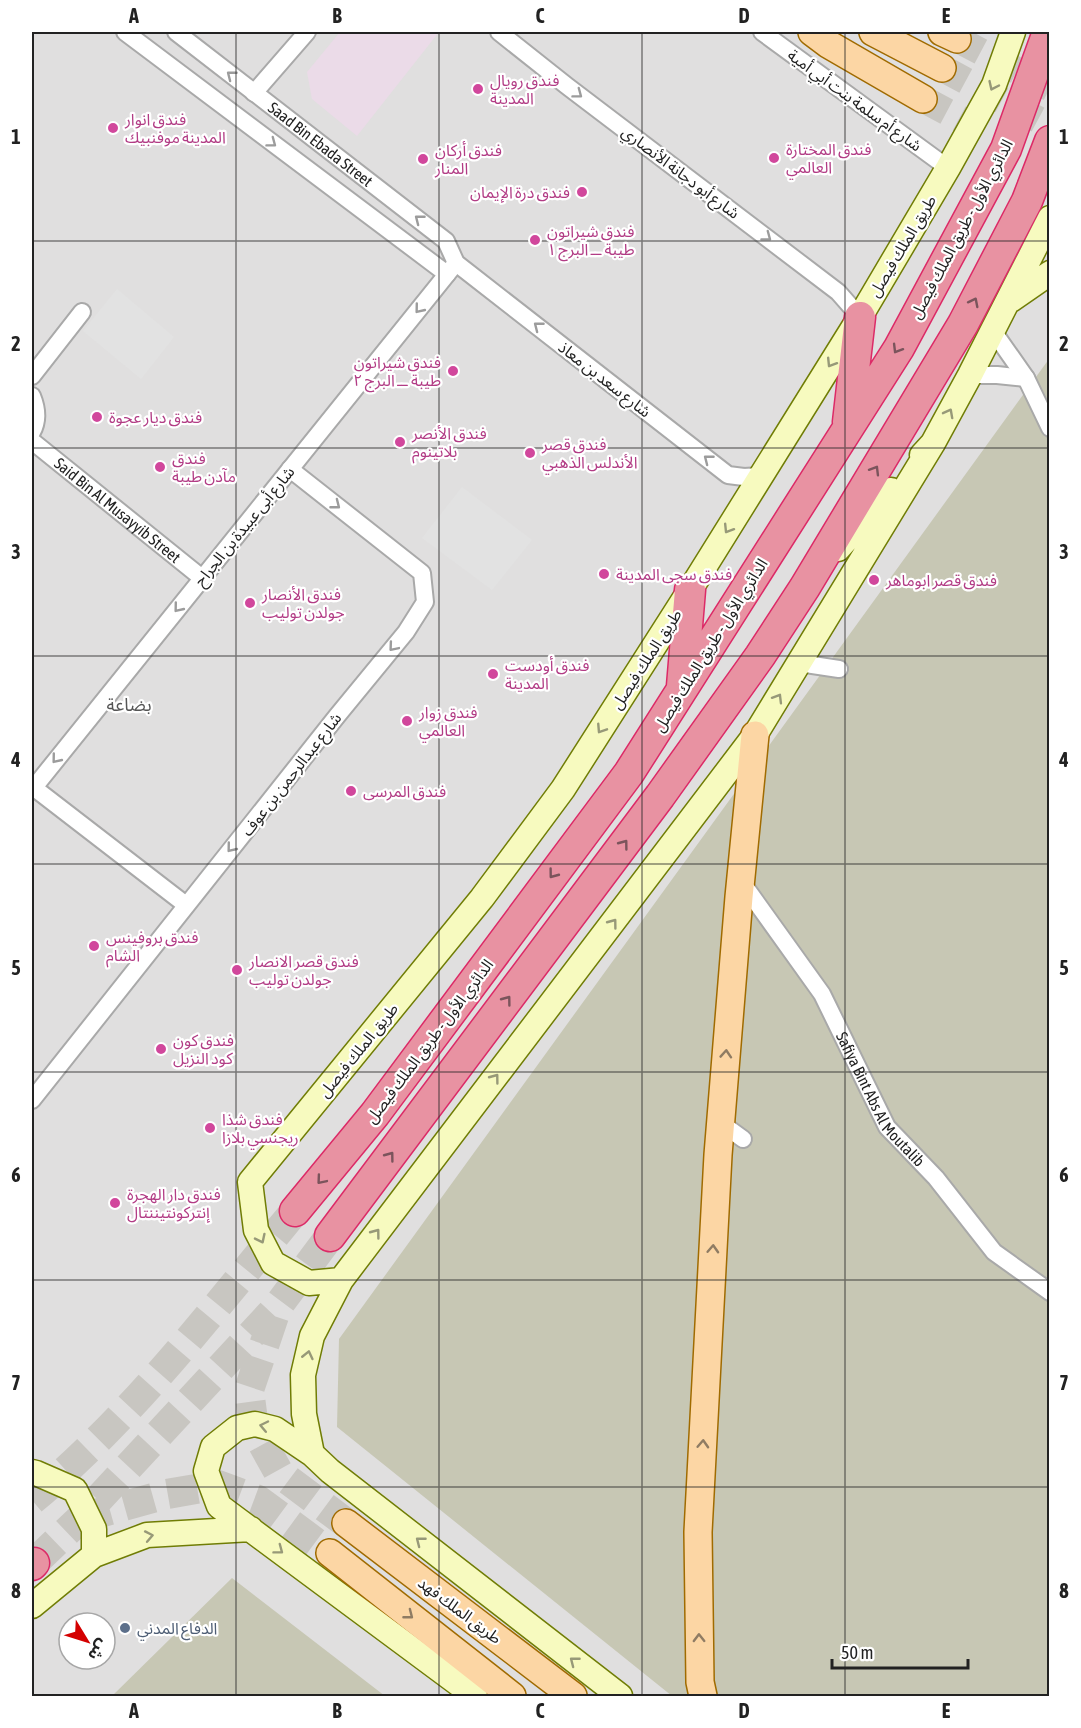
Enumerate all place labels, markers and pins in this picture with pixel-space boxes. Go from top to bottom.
place label: فندق رويال المدينة [490,71,559,107]
marker: فندق رويال المدينة [471,82,485,96]
place label: فندق انوار المدينة موفنبيك [124,110,226,147]
marker: فندق انوار المدينة موفنبيك [106,121,120,135]
place label: فندق المختارة العالمي [786,140,871,180]
place label: فندق أركان المنار [434,141,502,178]
marker: فندق المختارة العالمي [767,151,781,165]
marker: فندق أركان المنار [416,152,430,166]
place label: فندق درة الإيمان [470,183,570,203]
marker: فندق درة الإيمان [575,185,589,199]
place label: فندق شيراتون طيبة ــ البرج ١ [547,222,635,262]
marker: فندق شيراتون طيبة ــ البرج ١ [528,233,542,247]
place label: فندق شيراتون طيبة ــ البرج ٢ [353,353,441,393]
marker: فندق شيراتون طيبة ــ البرج ٢ [446,364,460,378]
place label: فندق ديار عجوة [109,408,202,427]
marker: فندق ديار عجوة [90,410,104,424]
place label: فندق الأنصر بلاتينوم [411,424,487,464]
marker: فندق الأنصر بلاتينوم [393,435,407,449]
place label: فندق قصر الأندلس الذهبي [541,435,638,475]
marker: فندق قصر الأندلس الذهبي [523,446,537,460]
place label: فندق مآدن طيبة [172,449,236,486]
marker: فندق مآدن طيبة [153,460,167,474]
place label: فندق سجى المدينة [616,565,732,584]
marker: فندق سجى المدينة [597,567,611,581]
place label: فندق قصر ابوماهر [885,571,997,590]
marker: فندق قصر ابوماهر [867,573,881,587]
place label: فندق الأنصار جولدن توليب [261,585,345,622]
marker: فندق الأنصار جولدن توليب [243,596,257,610]
place label: فندق أودست المدينة [505,656,589,692]
marker: فندق أودست المدينة [486,667,500,681]
place label: فندق زوار العالمي [418,703,477,743]
marker: فندق زوار العالمي [400,714,414,728]
place label: فندق المرسى [363,782,446,801]
marker: فندق المرسى [344,784,358,798]
place label: فندق بروفينس الشام [106,928,198,968]
marker: فندق بروفينس الشام [87,939,101,953]
place label: فندق قصر الانصار جولدن توليب [248,952,359,989]
marker: فندق قصر الانصار جولدن توليب [230,963,244,977]
place label: فندق كون كود النزيل [173,1031,234,1068]
marker: فندق كون كود النزيل [154,1042,168,1056]
place label: فندق شذا ريجنسي بلازا [222,1110,299,1150]
marker: فندق شذا ريجنسي بلازا [203,1121,217,1135]
place label: فندق دار الهجرة إنتركونتيننتال [127,1185,221,1223]
marker: فندق دار الهجرة إنتركونتيننتال [108,1196,122,1210]
place label: الدفاع المدني [137,1619,217,1641]
marker: الدفاع المدني [118,1621,132,1635]

